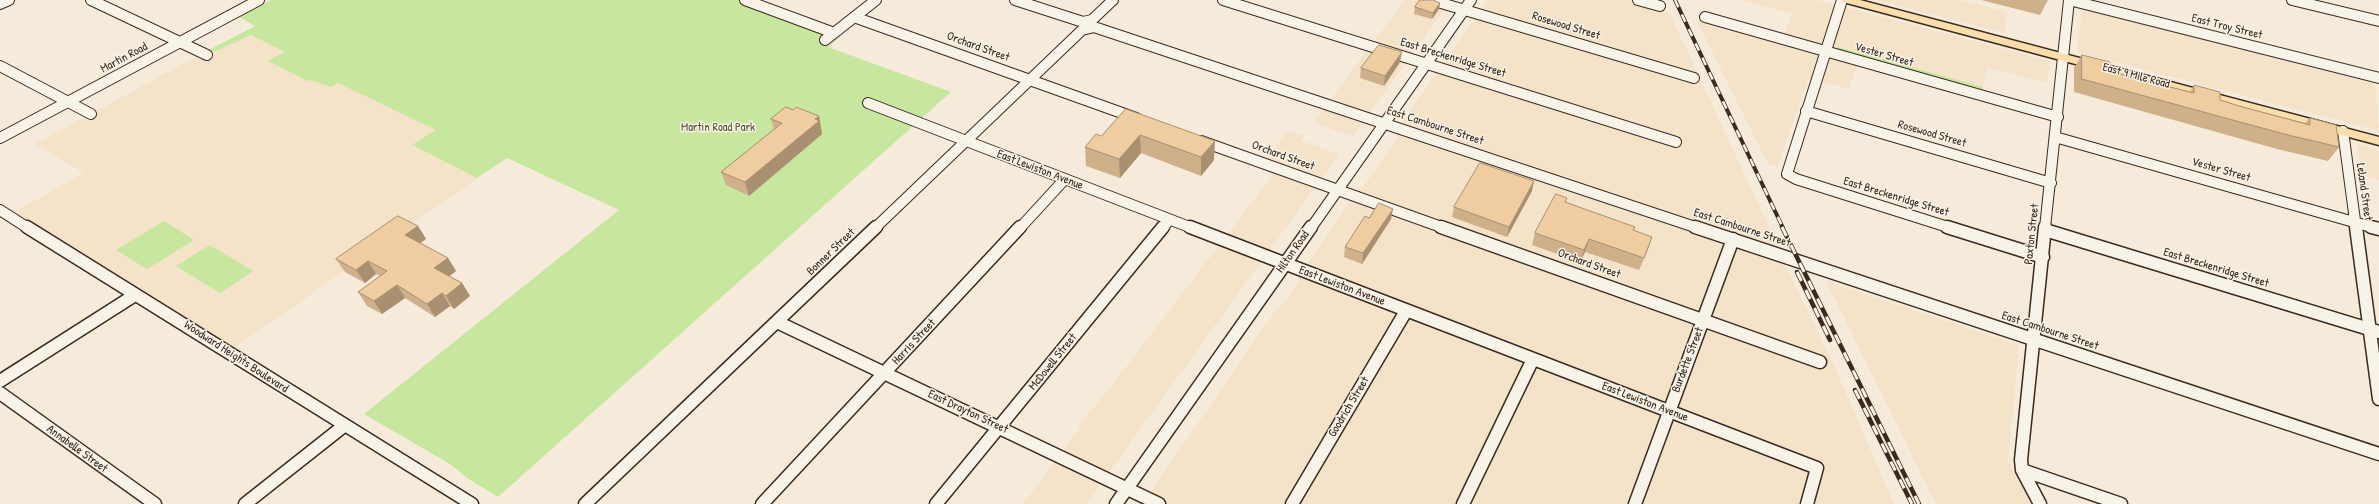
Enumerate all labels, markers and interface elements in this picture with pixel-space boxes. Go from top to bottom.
street label: Rosewood Street [1530,9,1602,43]
street label: East Troy Street [2190,11,2264,43]
street label: Orchard Street [945,29,1011,65]
street label: East Breckenridge Street [1398,35,1508,81]
street label: Martin Road [98,40,150,76]
street label: Vester Street [1853,40,1915,70]
street label: East 9 Mile Road [2101,60,2171,92]
street label: East Cambourne Street [1385,104,1485,148]
street label: Rosewood Street [1896,117,1968,151]
park label: Martin Road Park [681,121,755,135]
street label: Orchard Street [1250,138,1316,174]
street label: East Lewiston Avenue [995,147,1085,193]
street label: Vester Street [2190,155,2252,185]
street label: Leland Street [2353,162,2375,222]
street label: East Breckenridge Street [1841,174,1951,220]
street label: Paxton Street [2022,203,2042,265]
street label: East Cambourne Street [1692,206,1792,250]
street label: Bonner Street [804,225,858,279]
street label: Hilton Road [1273,228,1313,276]
street label: East Breckenridge Street [2161,245,2271,291]
street label: Orchard Street [1556,246,1622,282]
street label: East Lewiston Avenue [1297,263,1387,309]
street label: East Cambourne Street [2000,309,2100,353]
street label: Harris Street [889,316,939,368]
street label: Woodward Heights Boulevard [181,318,291,396]
street label: Burdette Street [1669,325,1707,395]
street label: McDowell Street [1026,331,1080,393]
street label: Goodrich Street [1325,374,1373,440]
street label: East Lewiston Avenue [1600,379,1690,425]
street label: East Drayton Street [926,387,1010,437]
street label: Annabelle Street [44,422,110,476]

